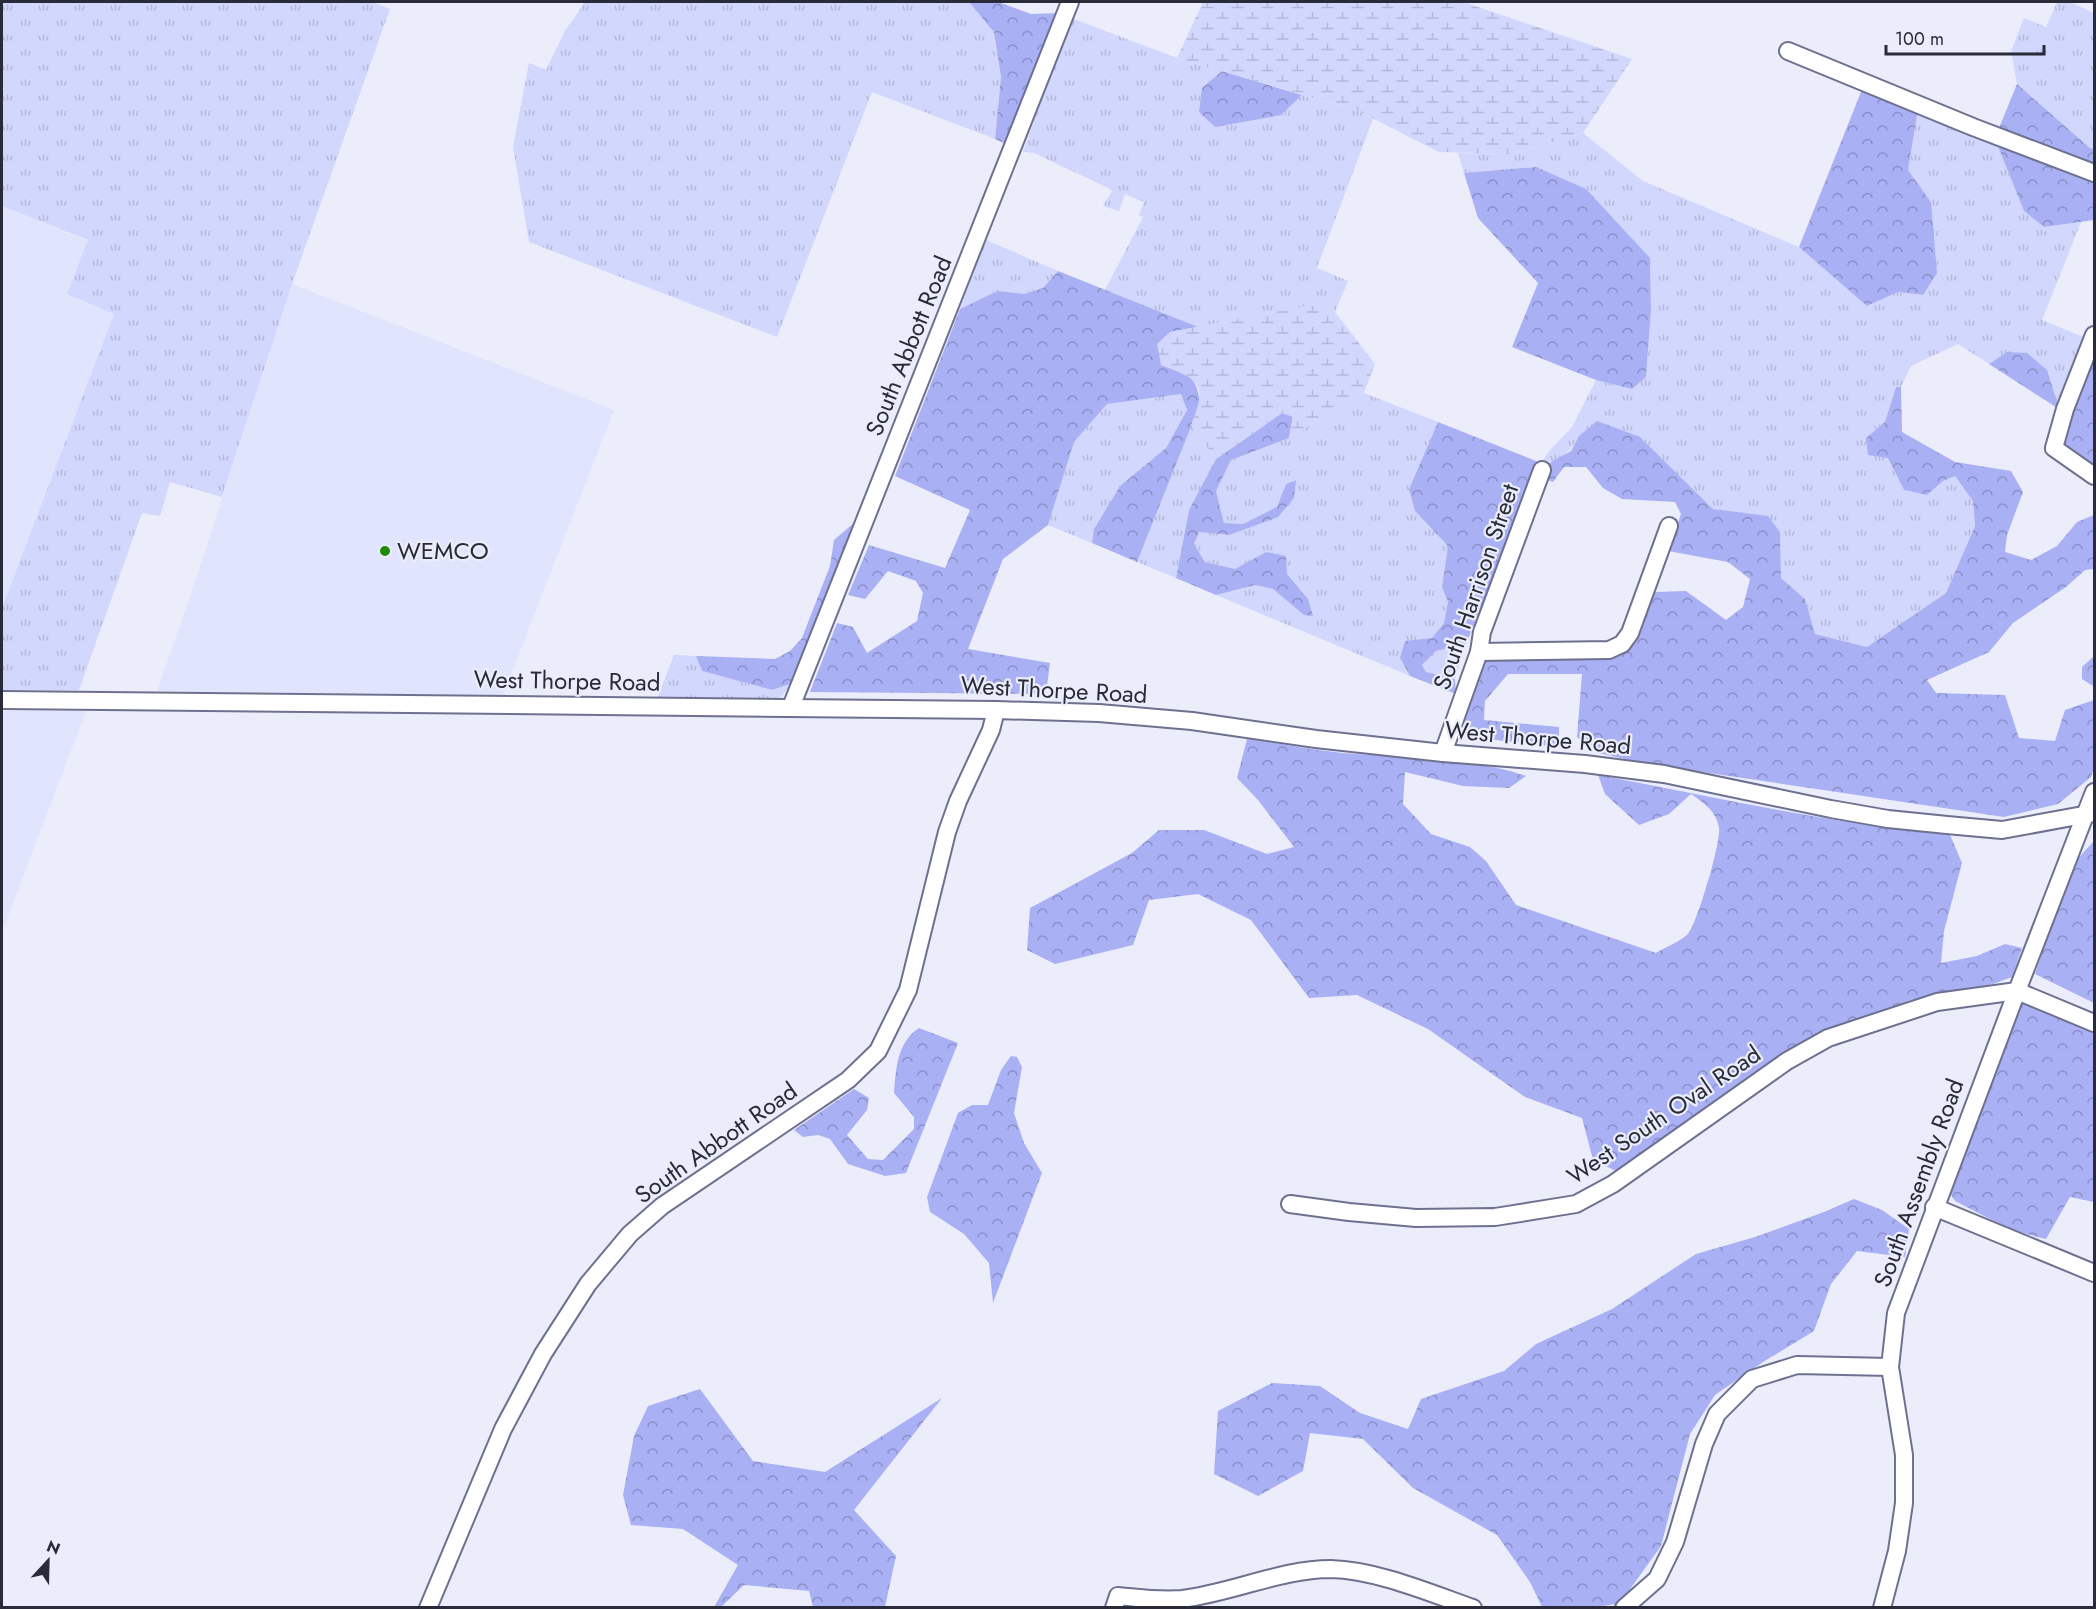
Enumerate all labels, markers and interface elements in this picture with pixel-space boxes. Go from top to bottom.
scale bar [1886,18,2044,56]
text: 100 m [1895,26,1944,52]
street label: South Abbott Road [856,251,961,441]
street label: South Harrison Street [1424,479,1527,694]
place label: WEMCO [397,533,489,568]
marker: WEMCO [378,544,392,558]
street label: West Thorpe Road [473,661,661,700]
street label: West Thorpe Road [960,667,1148,712]
street label: West Thorpe Road [1443,712,1633,763]
street label: West South Oval Road [1560,1037,1768,1193]
street label: South Abbott Road [627,1073,804,1212]
street label: South Assembly Road [1865,1074,1972,1292]
north arrow [18,1531,78,1591]
text: N [43,1535,64,1561]

